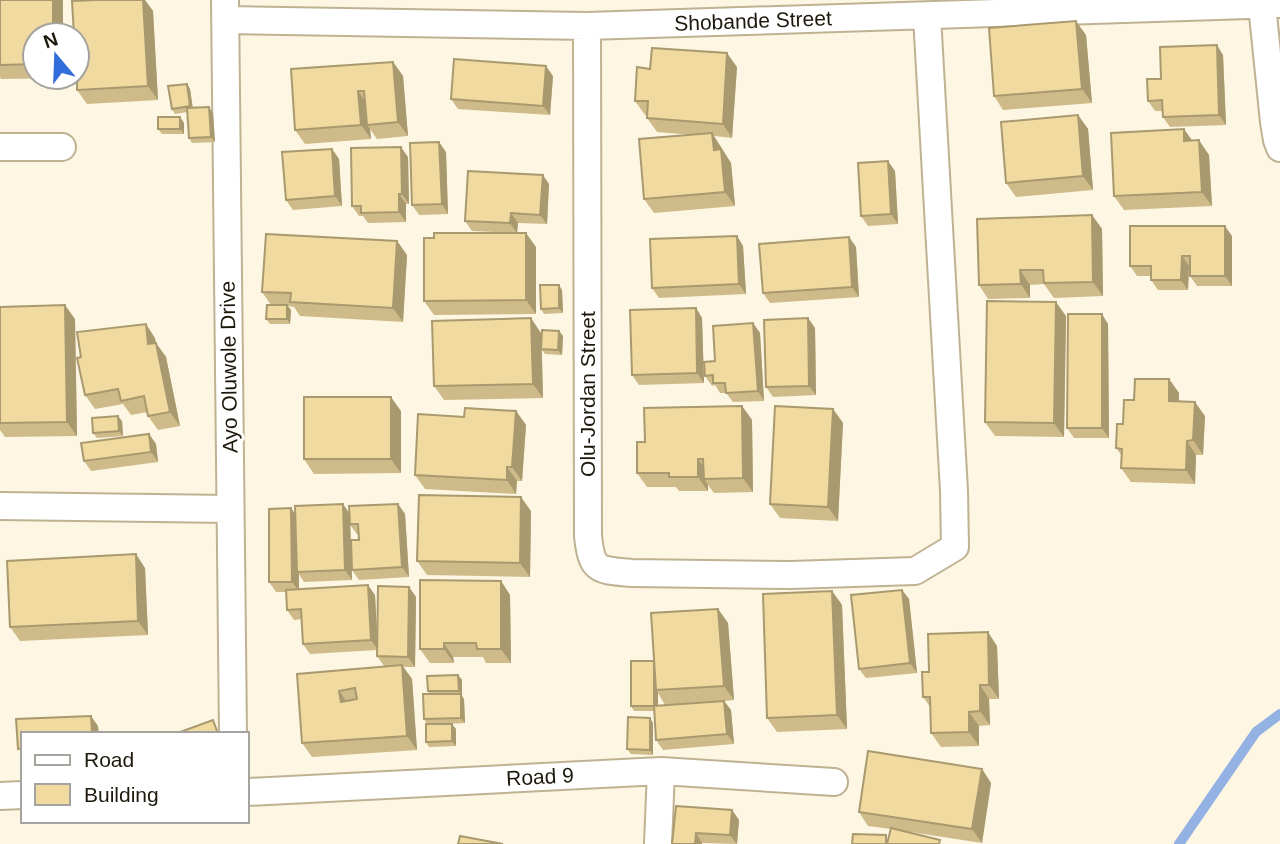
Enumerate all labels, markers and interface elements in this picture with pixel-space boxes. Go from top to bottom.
street label: Shobande Street [674,6,832,35]
north arrow [21,21,91,91]
text: N [41,28,61,53]
street label: Ayo Oluwole Drive [215,281,242,453]
street label: Olu-Jordan Street [576,311,599,477]
legend [21,732,248,823]
text: Road [84,748,134,771]
street label: Road 9 [506,763,574,790]
text: Building [84,783,159,806]

